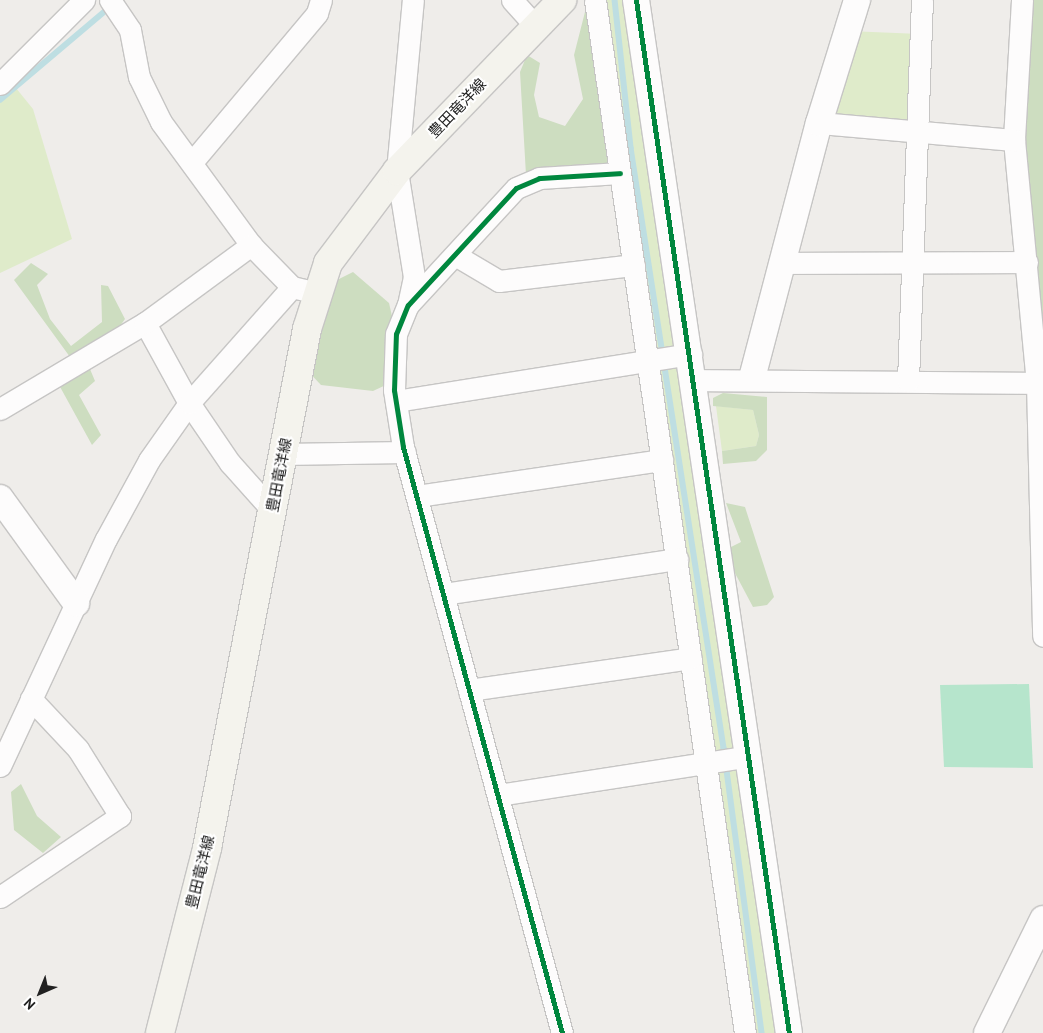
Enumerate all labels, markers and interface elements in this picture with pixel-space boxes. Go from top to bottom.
street label: 豊田竜洋線 [424,75,490,141]
street label: 豊田竜洋線 [263,436,295,514]
street label: 豊田竜洋線 [182,833,218,911]
north arrow [15,968,65,1018]
text: N [20,994,39,1013]

